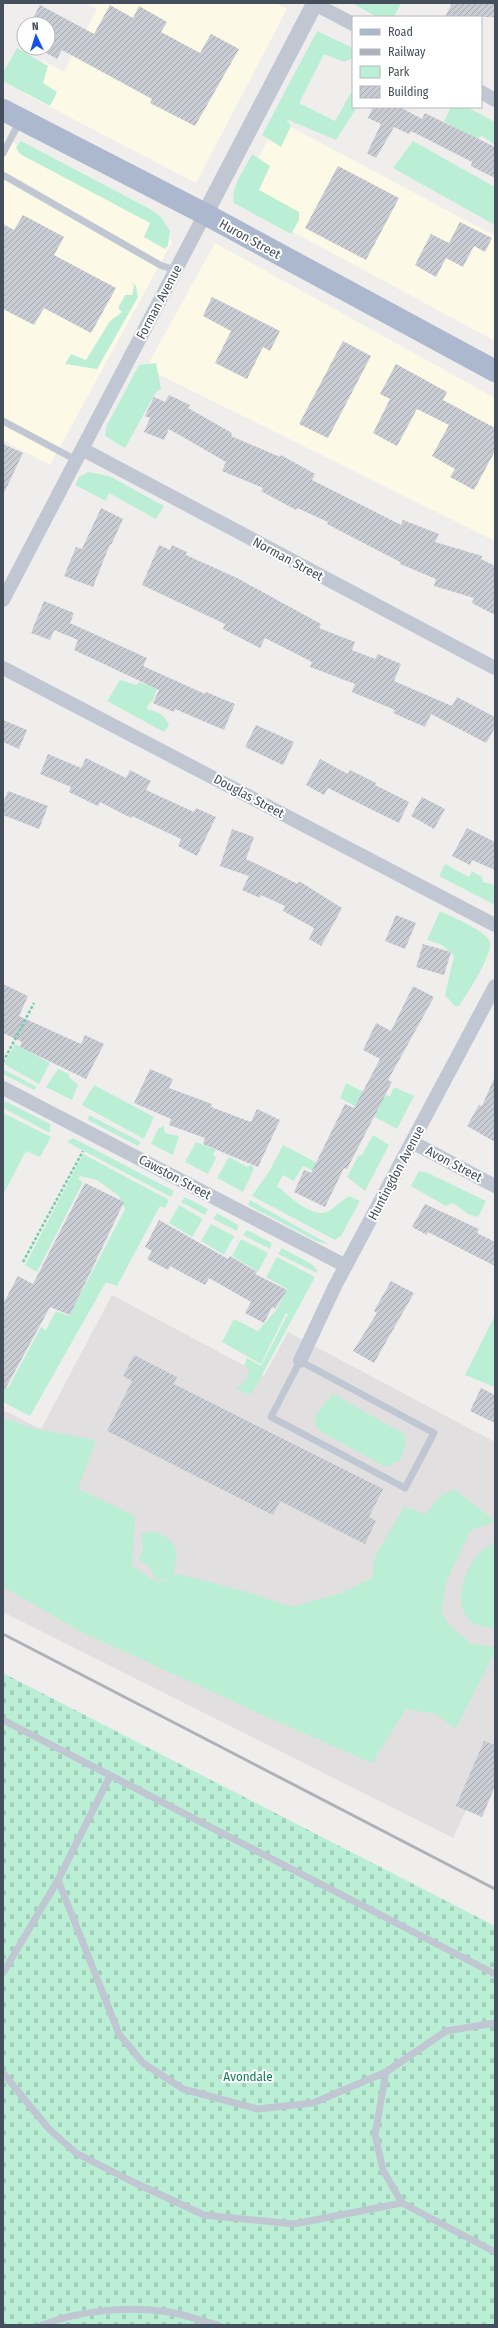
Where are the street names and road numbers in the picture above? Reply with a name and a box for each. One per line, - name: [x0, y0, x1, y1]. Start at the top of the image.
- street label: Huron Street: [217, 216, 284, 262]
- street label: Forman Avenue: [133, 262, 185, 342]
- street label: Norman Street: [250, 534, 326, 584]
- street label: Douglas Street: [211, 771, 287, 821]
- street label: Huntingdon Avenue: [365, 1123, 427, 1223]
- street label: Avon Street: [423, 1143, 485, 1185]
- street label: Cawston Street: [136, 1152, 214, 1203]

